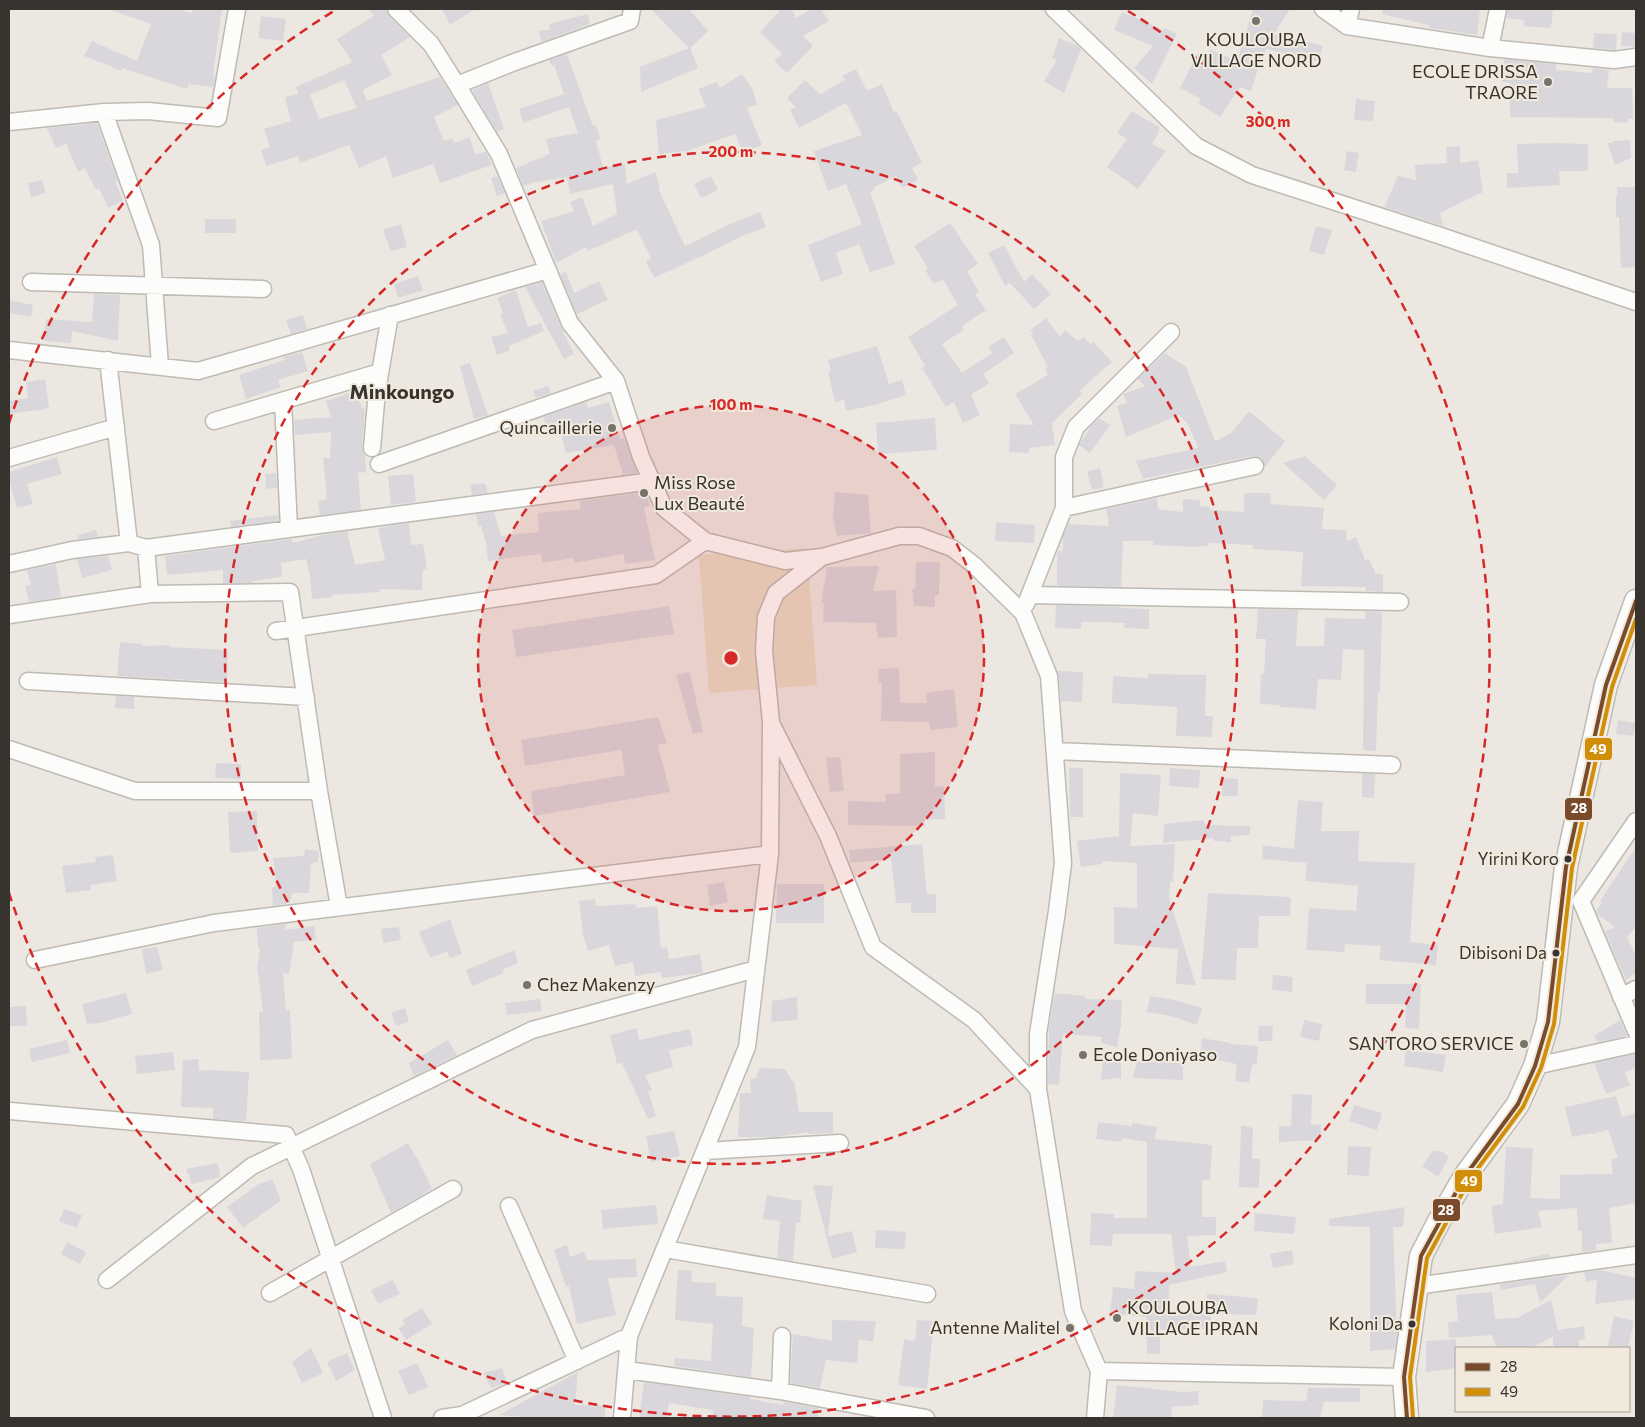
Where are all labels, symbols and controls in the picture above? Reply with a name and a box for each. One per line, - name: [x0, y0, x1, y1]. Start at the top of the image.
- marker: KOULOUBA VILLAGE NORD: [1250, 15, 1262, 27]
- place label: KOULOUBA VILLAGE NORD: [1191, 28, 1321, 71]
- place label: ECOLE DRISSA TRAORE: [1412, 60, 1538, 103]
- marker: ECOLE DRISSA TRAORE: [1542, 76, 1554, 88]
- text: 300 m: [1246, 112, 1290, 130]
- text: 200 m: [709, 142, 753, 160]
- district label: Minkoungo: [349, 379, 455, 403]
- text: 100 m: [710, 395, 752, 413]
- place label: Quincaillerie: [499, 416, 602, 438]
- marker: Quincaillerie: [606, 422, 618, 434]
- place label: Miss Rose Lux Beauté: [654, 471, 745, 514]
- marker: Miss Rose Lux Beauté: [638, 487, 650, 499]
- centre of rings: [722, 649, 740, 667]
- line badge: 49: [1584, 737, 1613, 761]
- text: 49: [1589, 740, 1607, 757]
- line badge: 28: [1564, 797, 1593, 821]
- text: 28: [1571, 799, 1588, 816]
- place label: Yirini Koro: [1477, 848, 1559, 869]
- marker: Yirini Koro: [1563, 854, 1573, 864]
- place label: Dibisoni Da: [1459, 942, 1547, 963]
- marker: Dibisoni Da: [1551, 948, 1561, 958]
- place label: Chez Makenzy: [537, 973, 655, 995]
- marker: Chez Makenzy: [521, 979, 533, 991]
- place label: SANTORO SERVICE: [1348, 1032, 1514, 1054]
- marker: SANTORO SERVICE: [1518, 1038, 1530, 1050]
- place label: Ecole Doniyaso: [1093, 1043, 1217, 1065]
- marker: Ecole Doniyaso: [1077, 1049, 1089, 1061]
- line badge: 49: [1454, 1169, 1483, 1193]
- text: 49: [1460, 1172, 1478, 1189]
- line badge: 28: [1432, 1198, 1461, 1222]
- text: 28: [1438, 1201, 1455, 1218]
- place label: KOULOUBA VILLAGE IPRAN: [1127, 1296, 1259, 1339]
- marker: KOULOUBA VILLAGE IPRAN: [1111, 1312, 1123, 1324]
- place label: Koloni Da: [1329, 1313, 1403, 1334]
- place label: Antenne Malitel: [930, 1316, 1060, 1338]
- marker: Koloni Da: [1407, 1319, 1417, 1329]
- marker: Antenne Malitel: [1064, 1322, 1076, 1334]
- legend: [1455, 1347, 1630, 1412]
- text: 28: [1500, 1357, 1517, 1375]
- text: 49: [1500, 1382, 1518, 1400]

